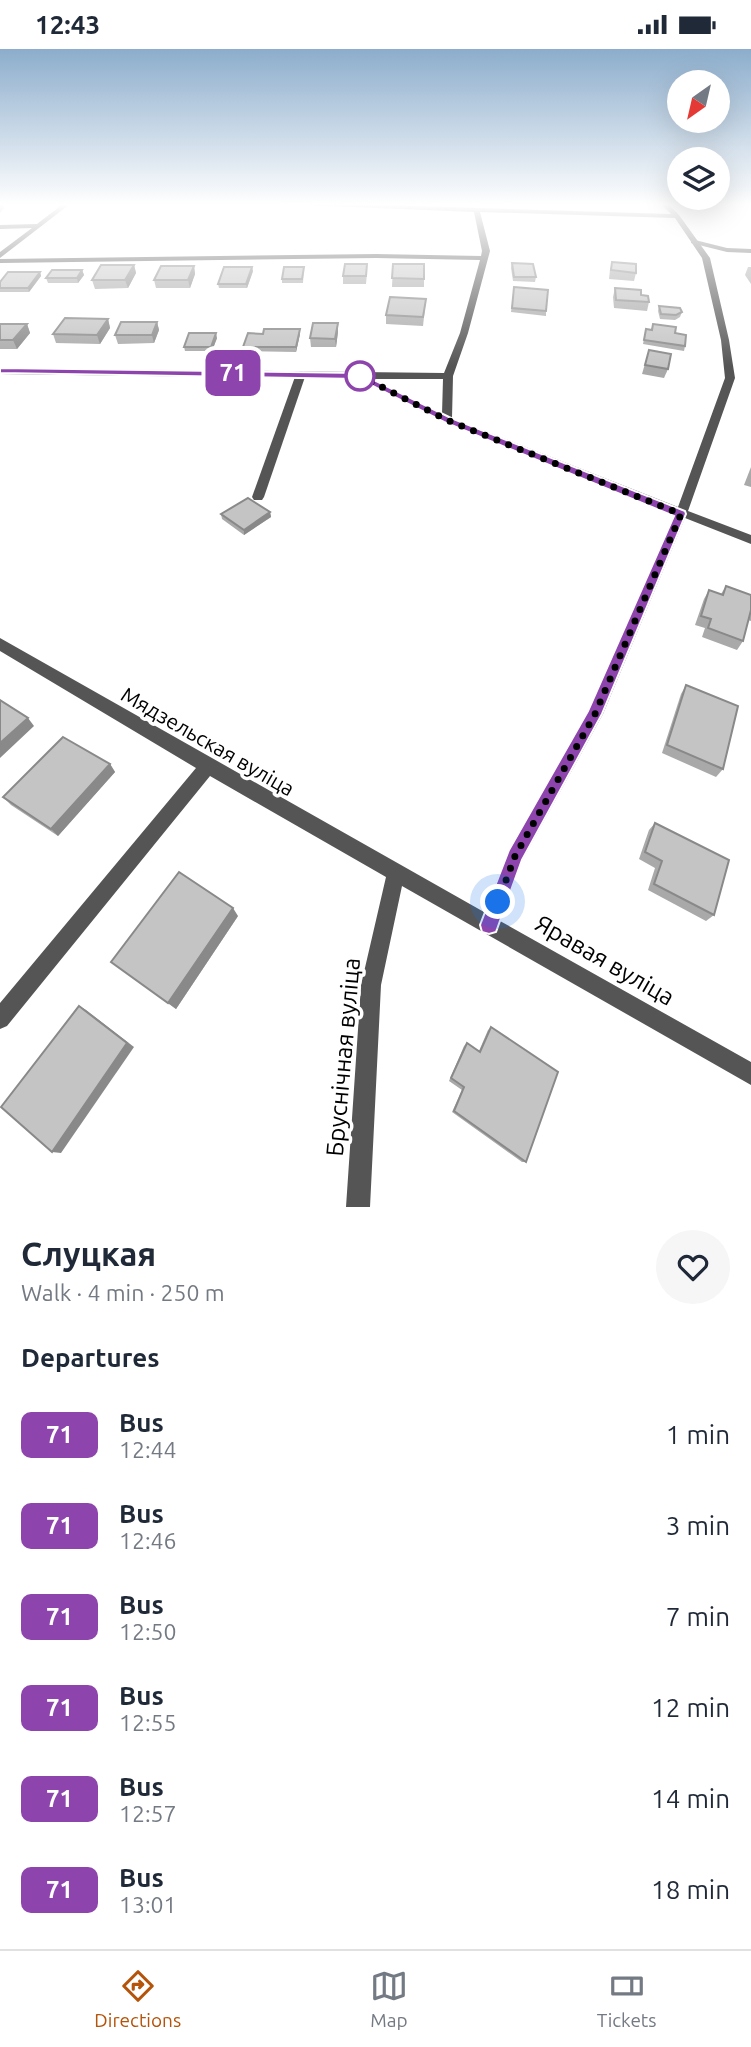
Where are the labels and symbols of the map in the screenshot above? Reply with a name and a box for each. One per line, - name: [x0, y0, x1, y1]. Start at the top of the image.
- north arrow: [667, 70, 730, 133]
- line badge: 71: [202, 350, 264, 396]
- unlabelled marker: [345, 361, 375, 391]
- street label: Мядзельская вуліца: [117, 682, 299, 800]
- your location: [480, 884, 515, 919]
- street label: Яравая вуліца: [531, 909, 679, 1011]
- street label: Бруснічная вуліца: [321, 957, 365, 1157]

